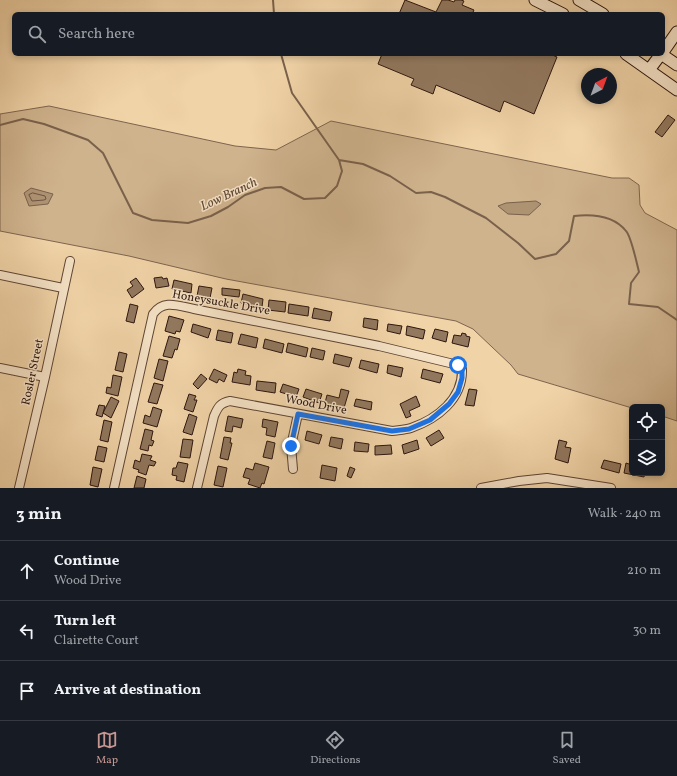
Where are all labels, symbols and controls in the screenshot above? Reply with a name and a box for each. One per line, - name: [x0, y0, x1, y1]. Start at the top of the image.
- search box: [12, 12, 665, 56]
- icon: search: [26, 23, 48, 45]
- text: Search here: [58, 24, 135, 45]
- north arrow: [581, 68, 617, 104]
- water label: Low Branch: [198, 174, 261, 216]
- street label: Honeysuckle Drive: [171, 287, 272, 320]
- street label: Rosler Street: [18, 337, 48, 407]
- route start: [449, 356, 467, 374]
- street label: Wood Drive: [284, 391, 348, 419]
- map controls: [629, 404, 665, 476]
- button: locate: [629, 404, 665, 440]
- route end: [282, 437, 300, 455]
- button: layers: [629, 440, 665, 476]
- text: 3 min: [16, 503, 62, 526]
- text: Walk · 240 m: [588, 505, 661, 523]
- text: Continue: [54, 551, 119, 572]
- icon: ahead: [16, 560, 38, 582]
- text: 210 m: [627, 562, 661, 580]
- text: Wood Drive: [54, 572, 122, 590]
- text: Turn left: [54, 611, 116, 632]
- icon: left: [16, 620, 38, 642]
- text: 30 m: [633, 622, 661, 640]
- text: Clairette Court: [54, 632, 139, 650]
- icon: arrive: [16, 680, 38, 702]
- text: Arrive at destination: [54, 680, 201, 701]
- tab: Map: [96, 729, 118, 768]
- tab: Directions: [310, 729, 361, 768]
- tab: Saved: [553, 729, 581, 768]

